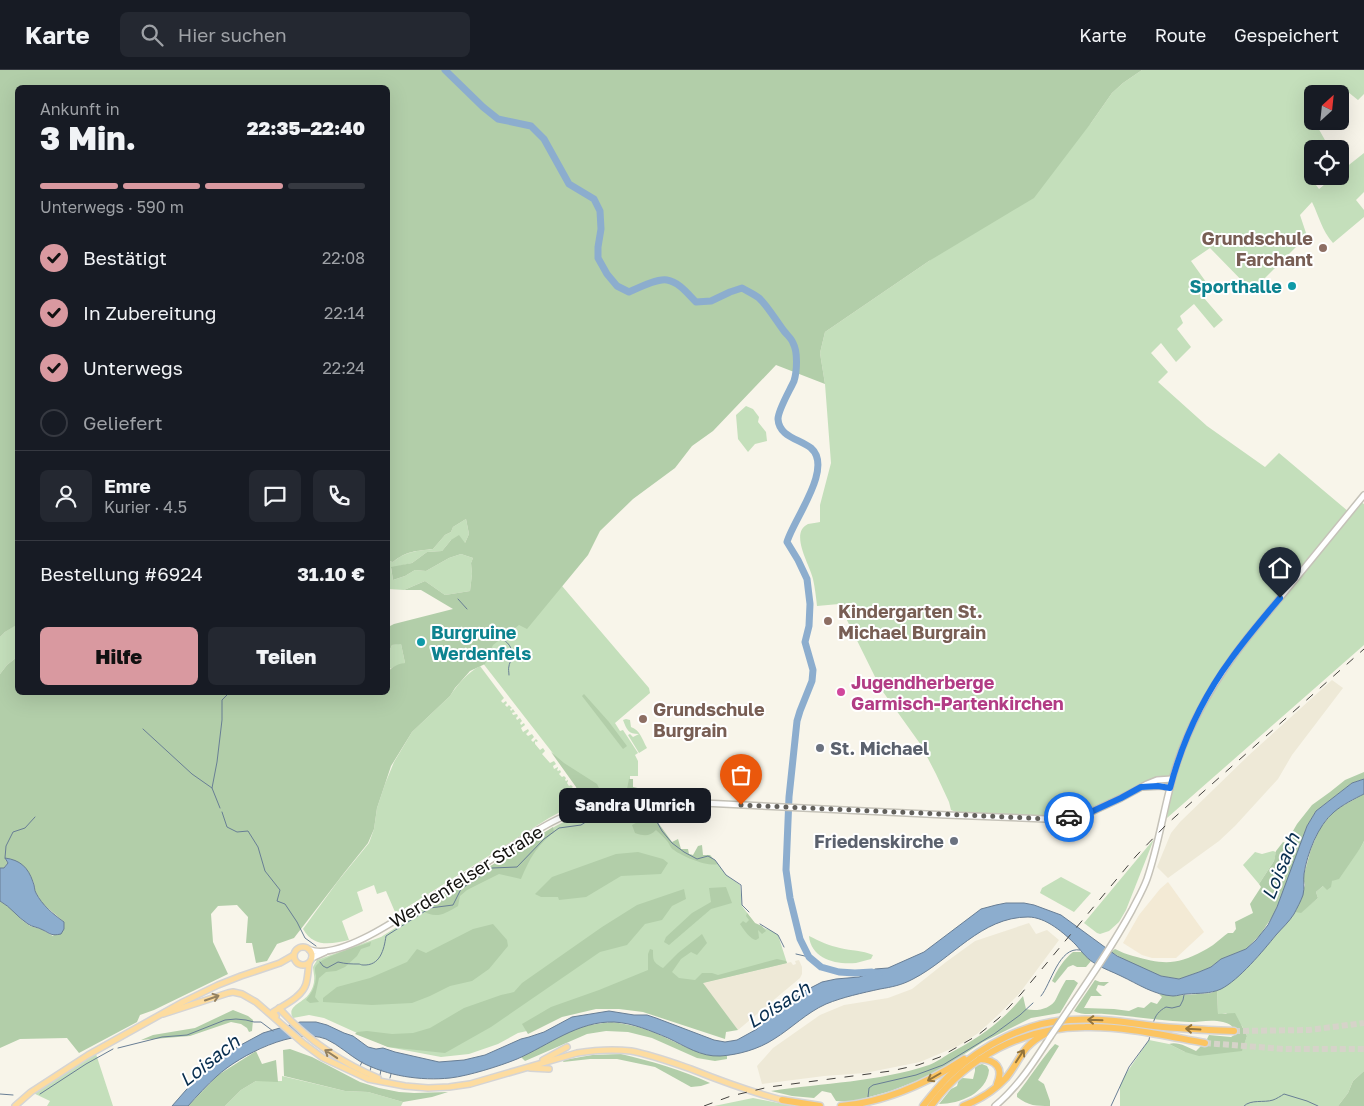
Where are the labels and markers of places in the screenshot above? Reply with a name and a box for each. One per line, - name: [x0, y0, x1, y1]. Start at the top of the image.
- place label: Grundschule Farchant: [1201, 227, 1313, 270]
- marker: Grundschule Farchant: [1317, 242, 1329, 254]
- place label: Sporthalle: [1190, 275, 1282, 297]
- marker: Sporthalle: [1286, 280, 1298, 292]
- pin: [1259, 547, 1301, 598]
- place label: Kindergarten St. Michael Burgrain: [838, 600, 986, 643]
- marker: Kindergarten St. Michael Burgrain: [822, 615, 834, 627]
- place label: Burgruine Werdenfels: [431, 621, 531, 664]
- marker: Burgruine Werdenfels: [415, 636, 427, 648]
- place label: Jugendherberge Garmisch-Partenkirchen: [851, 671, 1064, 714]
- marker: Jugendherberge Garmisch-Partenkirchen: [835, 686, 847, 698]
- place label: Grundschule Burgrain: [653, 698, 765, 741]
- marker: Grundschule Burgrain: [637, 713, 649, 725]
- place label: St. Michael: [830, 737, 929, 759]
- marker: St. Michael: [814, 742, 826, 754]
- pin: [720, 754, 762, 805]
- callout: Sandra Ulmrich: [558, 788, 711, 822]
- place label: Friedenskirche: [814, 830, 944, 852]
- marker: Friedenskirche: [948, 835, 960, 847]

